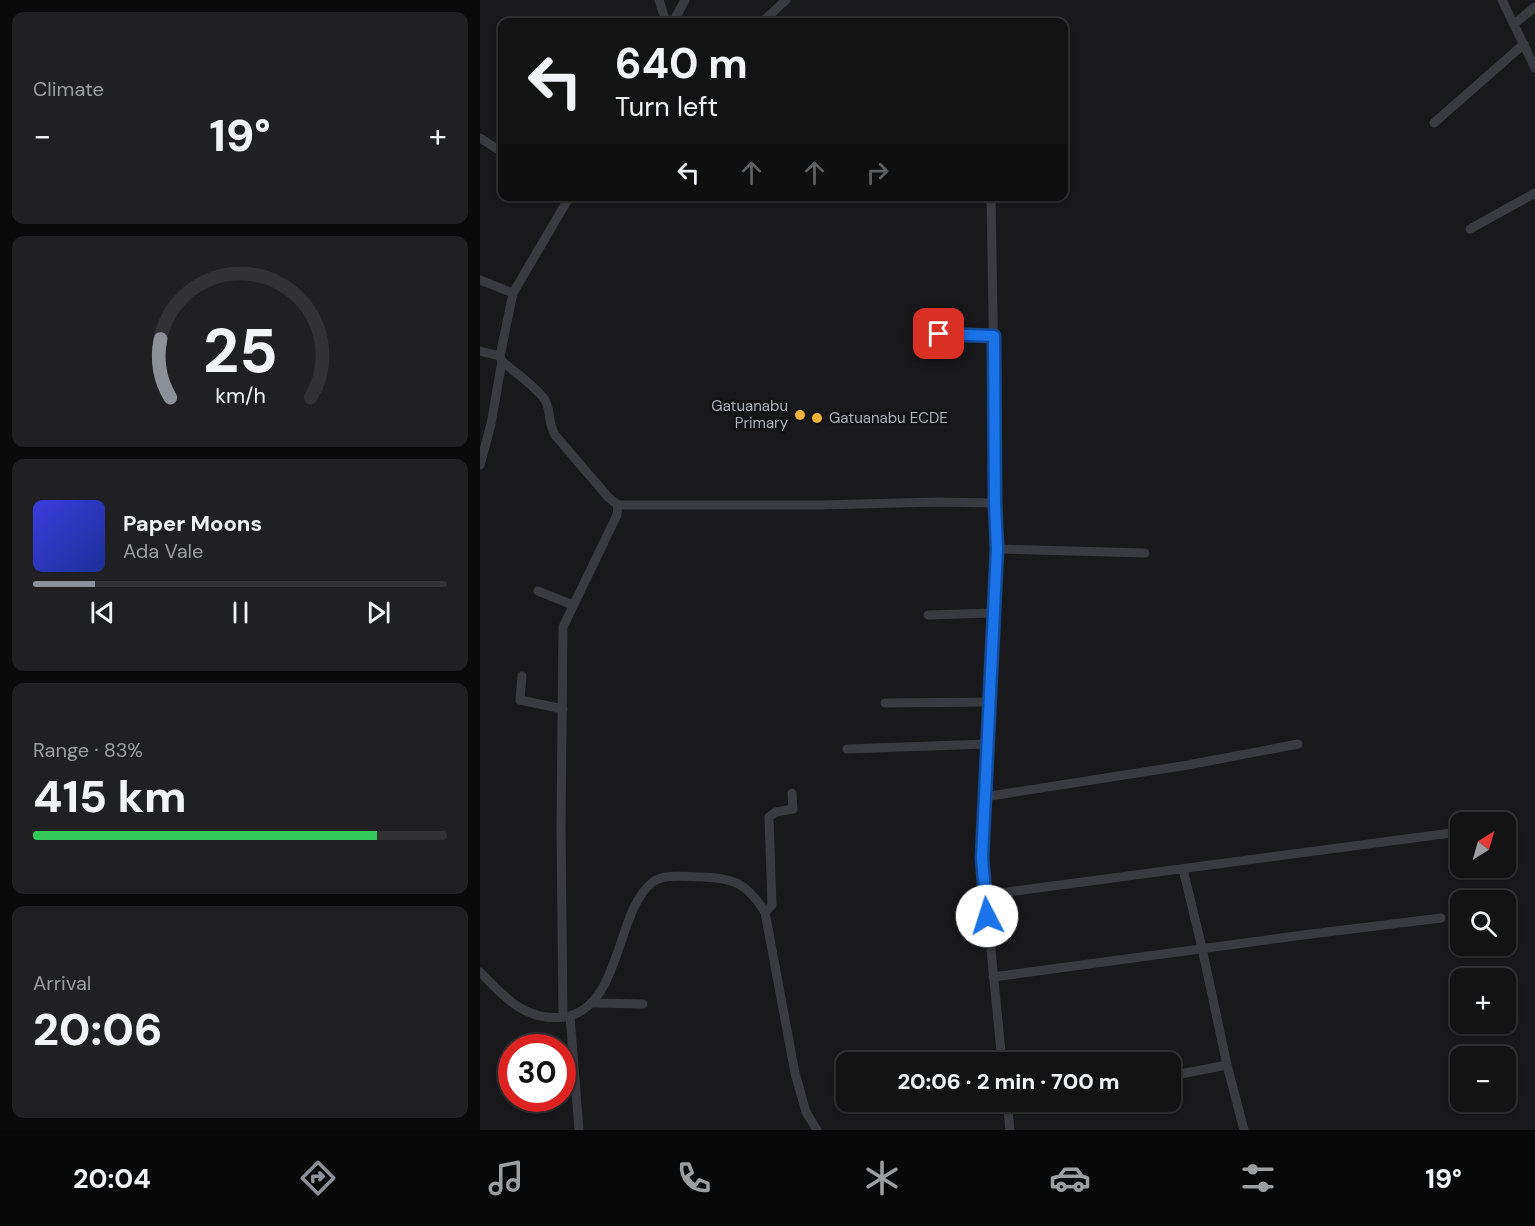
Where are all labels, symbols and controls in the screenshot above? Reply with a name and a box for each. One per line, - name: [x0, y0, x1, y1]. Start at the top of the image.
- text: 640 m: [615, 36, 748, 91]
- icon: left: [516, 42, 594, 120]
- text: Climate: [33, 76, 104, 102]
- text: Turn left: [615, 89, 718, 124]
- text: 19°: [209, 106, 271, 165]
- text: −: [33, 114, 51, 157]
- text: +: [429, 114, 447, 157]
- icon: left: [672, 156, 705, 189]
- icon: ahead: [735, 156, 768, 189]
- icon: ahead: [798, 156, 831, 189]
- icon: right: [861, 156, 894, 189]
- pin: [913, 308, 964, 359]
- text: 25: [203, 311, 277, 392]
- icon: arrive: [922, 317, 955, 350]
- text: km/h: [215, 383, 265, 411]
- place label: Gatuanabu Primary: [711, 396, 789, 433]
- marker: Gatuanabu Primary: [793, 408, 807, 422]
- place label: Gatuanabu ECDE: [829, 408, 948, 428]
- marker: Gatuanabu ECDE: [810, 411, 824, 425]
- text: Paper Moons: [123, 509, 262, 538]
- text: Ada Vale: [123, 538, 203, 564]
- icon: previous: [86, 596, 119, 629]
- icon: pause: [224, 596, 257, 629]
- icon: next: [362, 596, 395, 629]
- text: Range · 83%: [33, 737, 143, 763]
- text: 415 km: [33, 767, 187, 826]
- north arrow: [1450, 812, 1516, 878]
- map controls: [1450, 812, 1516, 1112]
- position arrow: [955, 884, 1019, 948]
- button: search: [1450, 890, 1516, 956]
- button: +: [1450, 968, 1516, 1034]
- text: Arrival: [33, 970, 91, 996]
- text: 20:06: [33, 1000, 163, 1059]
- speed limit sign: 30: [498, 1034, 576, 1112]
- button: −: [1450, 1046, 1516, 1112]
- text: 20:06 · 2 min · 700 m: [897, 1067, 1120, 1096]
- icon: directions: [297, 1157, 339, 1199]
- icon: music: [485, 1157, 527, 1199]
- icon: phone: [673, 1157, 715, 1199]
- icon: climate: [861, 1157, 903, 1199]
- icon: car: [1049, 1157, 1091, 1199]
- icon: filters: [1237, 1157, 1279, 1199]
- text: 20:04: [73, 1161, 151, 1196]
- text: 19°: [1425, 1161, 1462, 1196]

